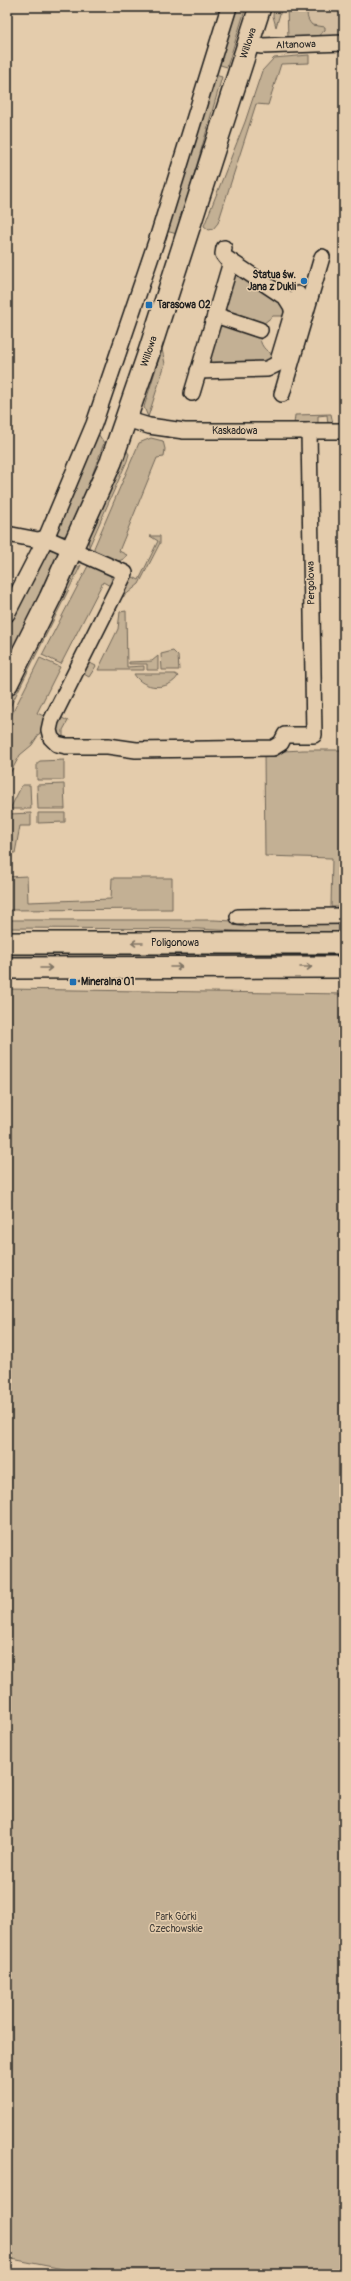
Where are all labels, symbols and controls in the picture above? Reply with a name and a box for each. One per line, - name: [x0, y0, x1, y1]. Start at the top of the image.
- street label: Willowa: [238, 26, 259, 60]
- street label: Altanowa: [276, 38, 316, 51]
- place label: Statua św. Jana z Dukli: [248, 269, 296, 293]
- marker: Statua św. Jana z Dukli: [299, 276, 309, 286]
- place label: Tarasowa 02: [156, 299, 211, 311]
- marker: Tarasowa 02: [144, 300, 154, 310]
- street label: Willowa: [138, 334, 160, 369]
- street label: Kaskadowa: [212, 425, 258, 437]
- street label: Pergolowa: [305, 561, 317, 605]
- street label: Poligonowa: [151, 937, 199, 949]
- one-way arrow: [131, 939, 144, 947]
- one-way arrow: [169, 963, 182, 971]
- one-way arrow: [299, 963, 312, 971]
- one-way arrow: [39, 964, 52, 972]
- place label: Mineralna 01: [81, 976, 134, 988]
- marker: Mineralna 01: [68, 977, 78, 987]
- park label: Park Górki Czechowskie: [149, 1911, 203, 1935]

